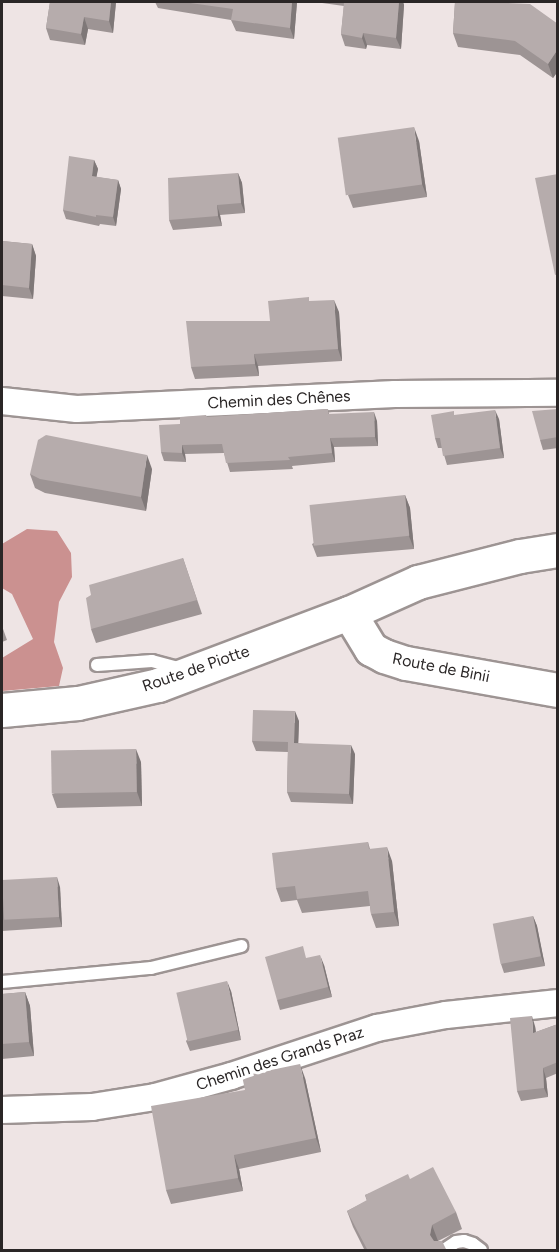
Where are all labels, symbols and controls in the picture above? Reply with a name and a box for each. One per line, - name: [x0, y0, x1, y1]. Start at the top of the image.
- street label: Chemin des Chênes: [207, 387, 351, 413]
- street label: Route de Piotte: [140, 642, 252, 696]
- street label: Route de Binii: [391, 649, 491, 687]
- street label: Chemin des Grands Praz: [194, 1023, 366, 1095]

